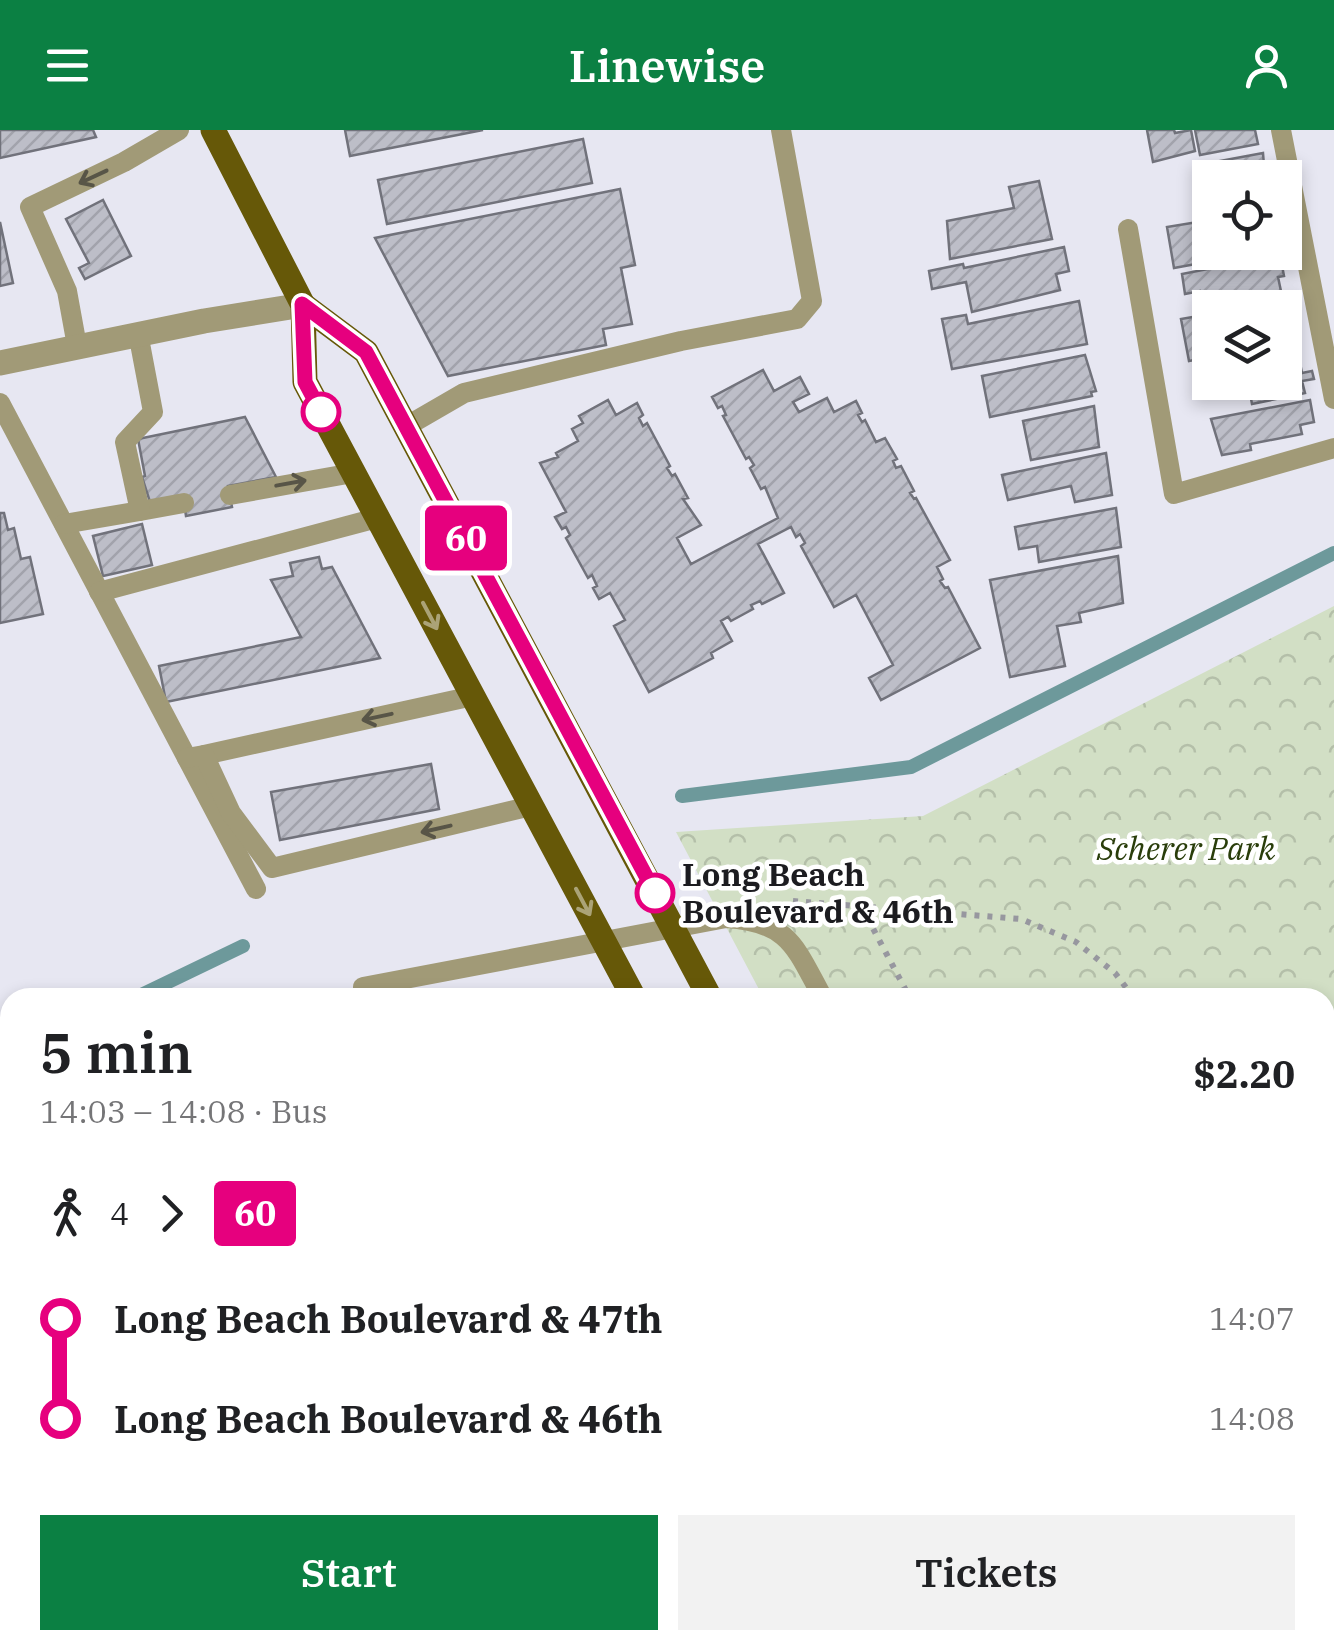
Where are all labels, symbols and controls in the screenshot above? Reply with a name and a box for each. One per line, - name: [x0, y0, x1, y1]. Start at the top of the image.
- text: Linewise: [569, 36, 765, 94]
- icon: menu: [40, 38, 95, 93]
- icon: person: [1239, 38, 1294, 93]
- map controls: [1192, 160, 1302, 400]
- button: locate: [1192, 160, 1302, 270]
- one-way arrow: [79, 168, 109, 187]
- button: layers: [1192, 290, 1302, 400]
- unlabelled marker: [302, 393, 340, 431]
- one-way arrow: [275, 473, 307, 492]
- line badge: 60: [421, 506, 511, 570]
- text: 60: [445, 515, 487, 561]
- one-way arrow: [420, 600, 440, 630]
- one-way arrow: [362, 709, 394, 727]
- one-way arrow: [421, 821, 453, 839]
- park label: Scherer Park: [1096, 827, 1275, 869]
- place label: Long Beach Boulevard & 46th: [682, 853, 954, 932]
- marker: Long Beach Boulevard & 46th: [636, 874, 674, 912]
- one-way arrow: [574, 887, 593, 917]
- text: 5 min: [40, 1017, 193, 1088]
- text: $2.20: [1193, 1049, 1295, 1098]
- text: 14:03 – 14:08 · Bus: [40, 1090, 327, 1132]
- icon: walk: [40, 1186, 95, 1241]
- icon: forward: [144, 1186, 199, 1241]
- text: 60: [234, 1190, 276, 1236]
- text: 4: [110, 1192, 129, 1234]
- text: Long Beach Boulevard & 47th: [114, 1294, 663, 1343]
- text: 14:07: [1209, 1297, 1295, 1339]
- text: Long Beach Boulevard & 46th: [114, 1394, 663, 1443]
- text: 14:08: [1209, 1397, 1295, 1439]
- button: Start: [40, 1515, 658, 1630]
- button: Tickets: [678, 1515, 1295, 1630]

